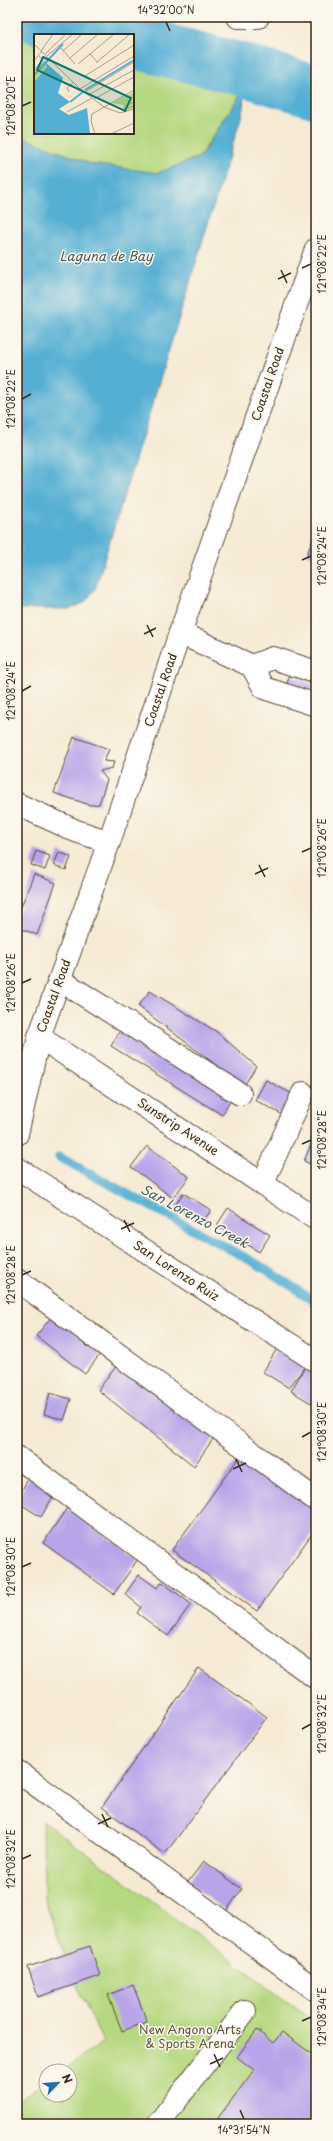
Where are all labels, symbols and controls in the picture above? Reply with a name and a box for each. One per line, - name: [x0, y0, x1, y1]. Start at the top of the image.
- text: 14°32'00"N: [137, 2, 195, 17]
- inset map: [34, 34, 134, 134]
- text: 121°08'20"E: [3, 76, 18, 136]
- text: 121°08'22"E: [314, 234, 329, 294]
- water label: Laguna de Bay: [60, 246, 154, 265]
- street label: Coastal Road: [246, 344, 288, 423]
- text: 121°08'22"E: [3, 369, 18, 429]
- text: 121°08'24"E: [314, 526, 329, 586]
- street label: Coastal Road: [139, 650, 181, 729]
- text: 121°08'24"E: [3, 661, 18, 721]
- text: 121°08'26"E: [314, 818, 329, 878]
- text: 121°08'26"E: [3, 953, 18, 1013]
- street label: Coastal Road: [31, 956, 75, 1035]
- street label: Sunstrip Avenue: [134, 1093, 223, 1159]
- text: 121°08'28"E: [314, 1110, 329, 1170]
- water label: San Lorenzo Creek: [138, 1179, 254, 1253]
- street label: San Lorenzo Ruiz: [130, 1236, 223, 1305]
- text: 121°08'28"E: [3, 1245, 18, 1305]
- text: 121°08'30"E: [314, 1402, 329, 1462]
- text: 121°08'30"E: [3, 1537, 18, 1597]
- text: 121°08'32"E: [314, 1694, 329, 1754]
- text: 121°08'32"E: [3, 1829, 18, 1889]
- text: 121°08'34"E: [314, 1987, 329, 2047]
- park label: New Angono Arts & Sports Arena: [139, 2020, 242, 2052]
- north arrow: [38, 2063, 78, 2103]
- text: N: [58, 2071, 77, 2086]
- text: 14°31'54"N: [218, 2122, 271, 2137]

